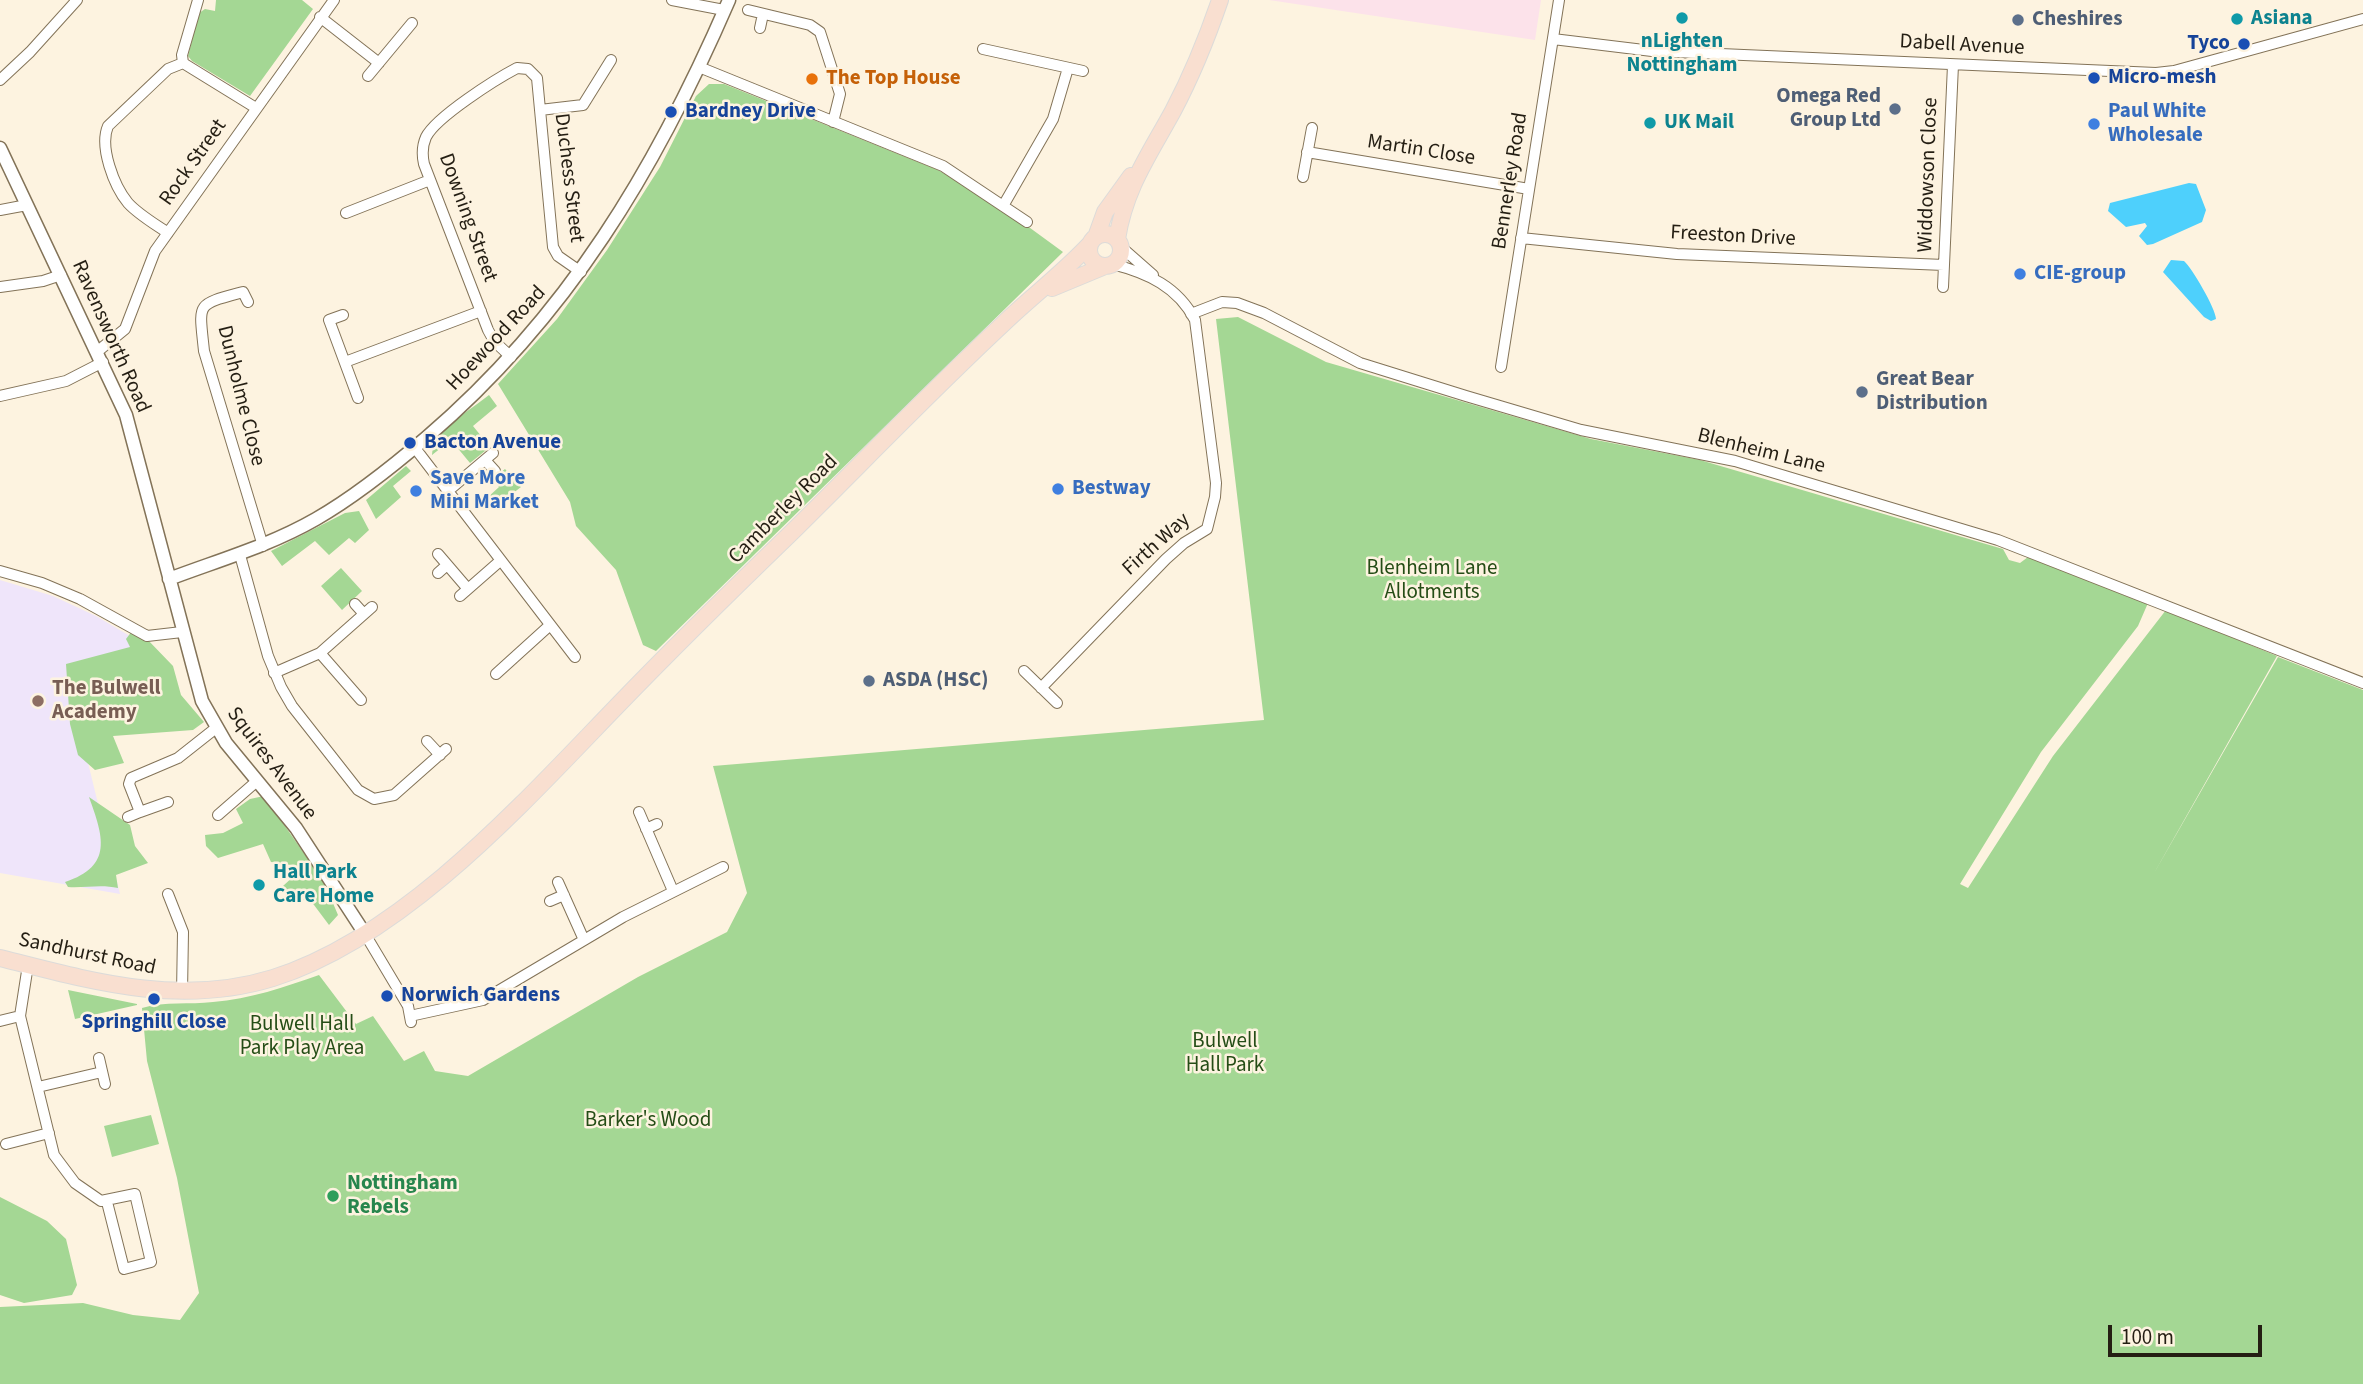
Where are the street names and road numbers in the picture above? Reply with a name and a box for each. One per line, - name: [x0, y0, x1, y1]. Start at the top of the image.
- street label: Dabell Avenue: [1899, 30, 2025, 62]
- street label: Widdowson Close: [1914, 97, 1944, 253]
- street label: Bennerley Road: [1488, 111, 1534, 251]
- street label: Duchess Street: [548, 112, 588, 244]
- street label: Rock Street: [155, 115, 233, 211]
- street label: Martin Close: [1365, 130, 1477, 172]
- street label: Downing Street: [432, 150, 502, 286]
- street label: Freeston Drive: [1670, 221, 1796, 253]
- street label: Ravensworth Road: [65, 257, 155, 417]
- street label: Hoewood Road: [442, 281, 552, 397]
- street label: Dunholme Close: [210, 323, 270, 469]
- street label: Blenheim Lane: [1694, 424, 1828, 480]
- street label: Camberley Road: [724, 450, 844, 570]
- street label: Firth Way: [1118, 508, 1196, 582]
- street label: Squires Avenue: [220, 703, 322, 825]
- street label: Sandhurst Road: [16, 928, 158, 982]

